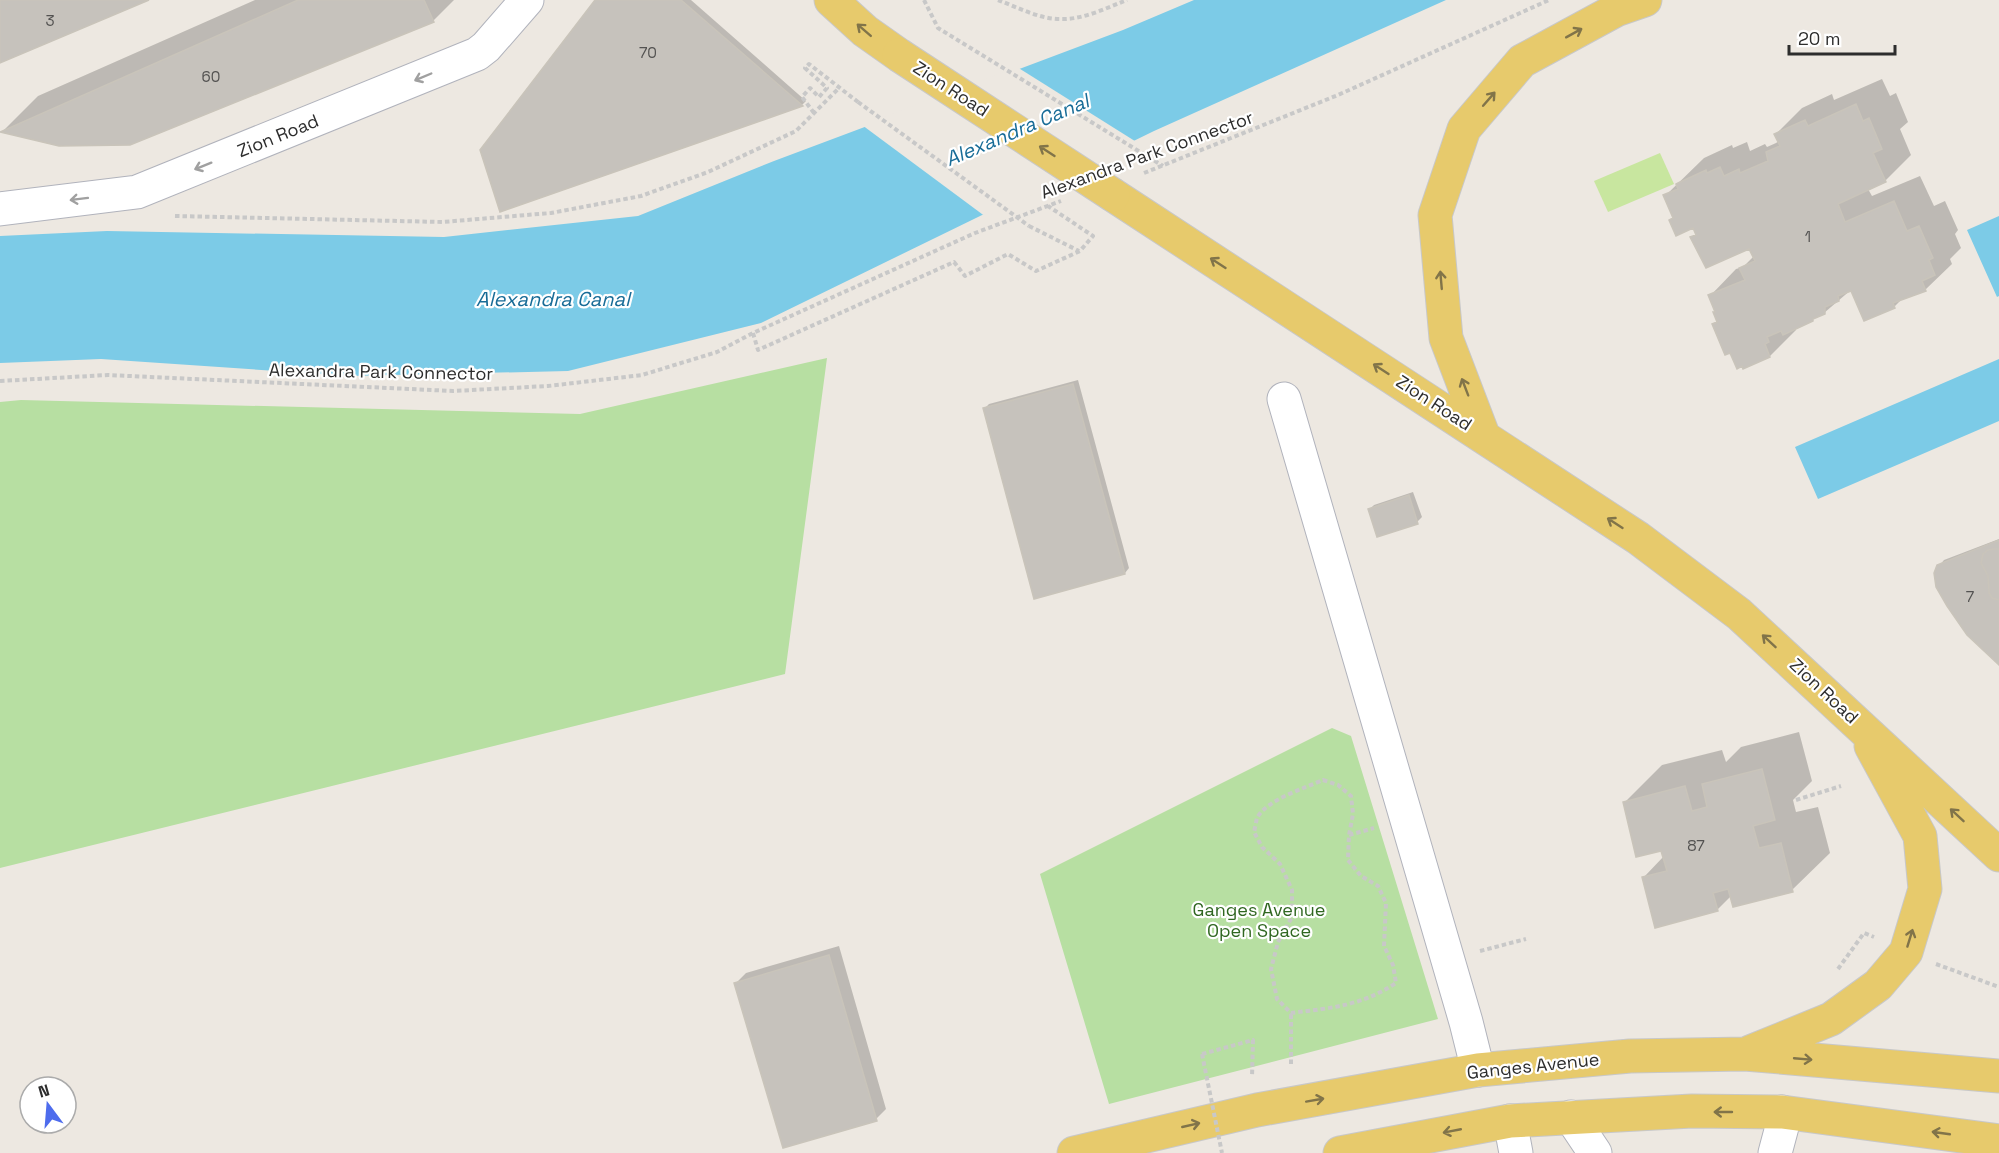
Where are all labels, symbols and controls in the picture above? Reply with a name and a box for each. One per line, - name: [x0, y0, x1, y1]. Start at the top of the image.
- house number: 3: [45, 11, 55, 30]
- scale bar: [1789, 18, 1896, 56]
- one-way arrow: [857, 23, 872, 37]
- one-way arrow: [1565, 27, 1582, 39]
- text: 20 m: [1798, 27, 1841, 50]
- house number: 70: [639, 43, 657, 62]
- street label: Zion Road: [909, 56, 994, 122]
- house number: 60: [202, 67, 220, 86]
- one-way arrow: [415, 72, 433, 83]
- water label: Alexandra Canal: [941, 87, 1095, 172]
- one-way arrow: [1483, 91, 1496, 107]
- street label: Alexandra Park Connector: [1037, 105, 1256, 204]
- street label: Zion Road: [234, 109, 322, 162]
- one-way arrow: [1039, 145, 1056, 157]
- one-way arrow: [195, 161, 213, 172]
- one-way arrow: [70, 194, 90, 205]
- house number: 1: [1805, 227, 1811, 246]
- one-way arrow: [1210, 256, 1227, 268]
- one-way arrow: [1435, 270, 1446, 290]
- water label: Alexandra Canal: [476, 286, 632, 312]
- street label: Alexandra Park Connector: [269, 358, 494, 385]
- one-way arrow: [1374, 363, 1390, 375]
- street label: Zion Road: [1392, 370, 1477, 436]
- one-way arrow: [1458, 378, 1469, 396]
- one-way arrow: [1607, 517, 1624, 529]
- house number: 7: [1966, 587, 1974, 606]
- one-way arrow: [1762, 635, 1777, 649]
- street label: Zion Road: [1785, 653, 1864, 728]
- one-way arrow: [1949, 807, 1964, 822]
- house number: 87: [1687, 836, 1705, 855]
- park label: Ganges Avenue Open Space: [1193, 898, 1325, 942]
- one-way arrow: [1905, 929, 1916, 948]
- street label: Ganges Avenue: [1466, 1047, 1600, 1084]
- one-way arrow: [1793, 1054, 1812, 1065]
- north arrow: [18, 1075, 78, 1135]
- text: N: [36, 1079, 52, 1103]
- one-way arrow: [1305, 1094, 1324, 1105]
- one-way arrow: [1714, 1106, 1734, 1118]
- one-way arrow: [1181, 1119, 1200, 1130]
- one-way arrow: [1443, 1126, 1463, 1137]
- one-way arrow: [1932, 1128, 1951, 1139]

